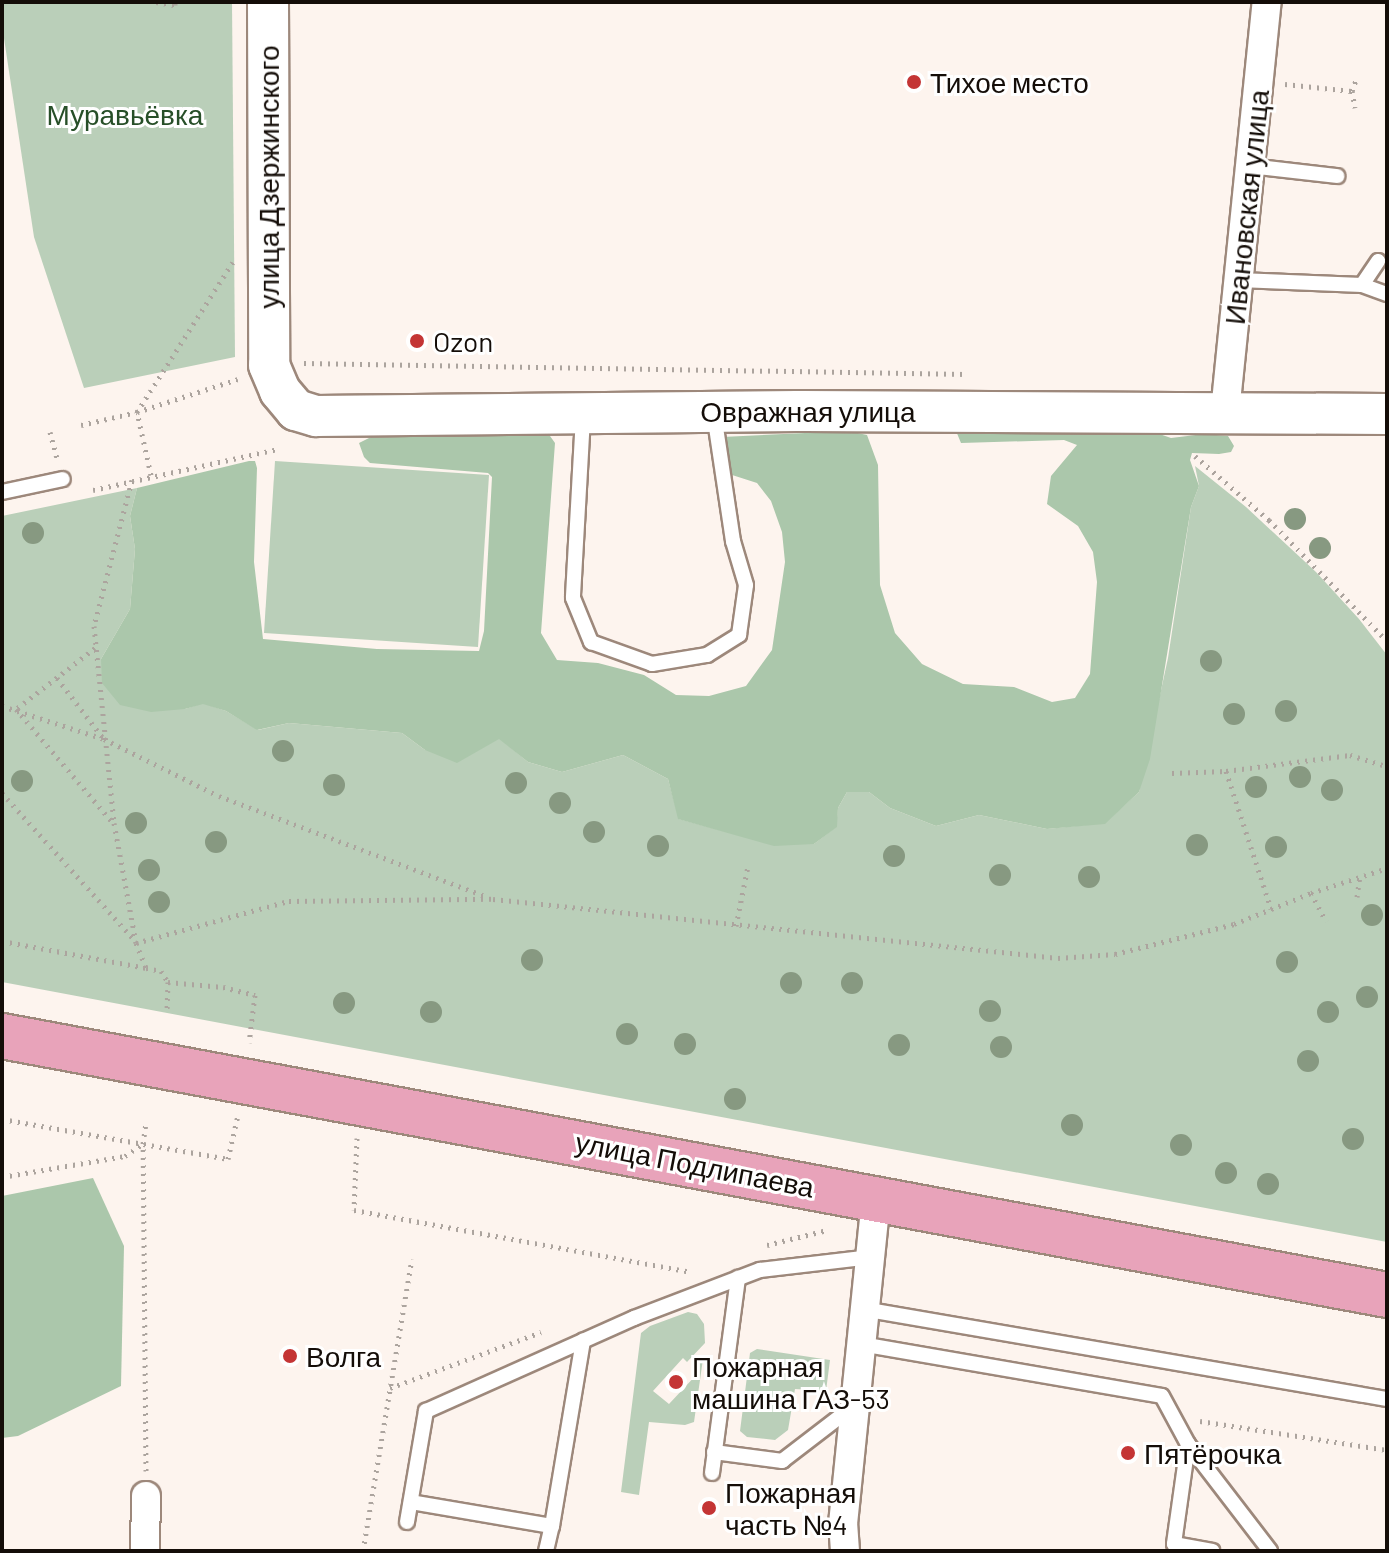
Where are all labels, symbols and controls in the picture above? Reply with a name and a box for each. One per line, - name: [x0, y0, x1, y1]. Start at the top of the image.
- street label: улица Дзержинского: [251, 45, 285, 309]
- place label: Тихое место: [930, 65, 1089, 99]
- marker: Тихое место: [905, 73, 923, 91]
- street label: Ивановская улица: [1217, 88, 1275, 326]
- park label: Муравьёвка: [47, 97, 203, 131]
- place label: Ozon: [433, 324, 493, 358]
- marker: Ozon: [408, 332, 426, 350]
- street label: Овражная улица: [700, 394, 916, 428]
- street label: улица Подлипаева: [573, 1124, 817, 1204]
- place label: Волга: [306, 1339, 381, 1373]
- marker: Волга: [281, 1347, 299, 1365]
- place label: Пожарная машина ГАЗ-53: [692, 1349, 890, 1415]
- marker: Пожарная машина ГАЗ-53: [667, 1373, 685, 1391]
- place label: Пятёрочка: [1144, 1436, 1281, 1470]
- marker: Пятёрочка: [1119, 1444, 1137, 1462]
- place label: Пожарная часть №4: [725, 1475, 856, 1541]
- marker: Пожарная часть №4: [700, 1499, 718, 1517]

